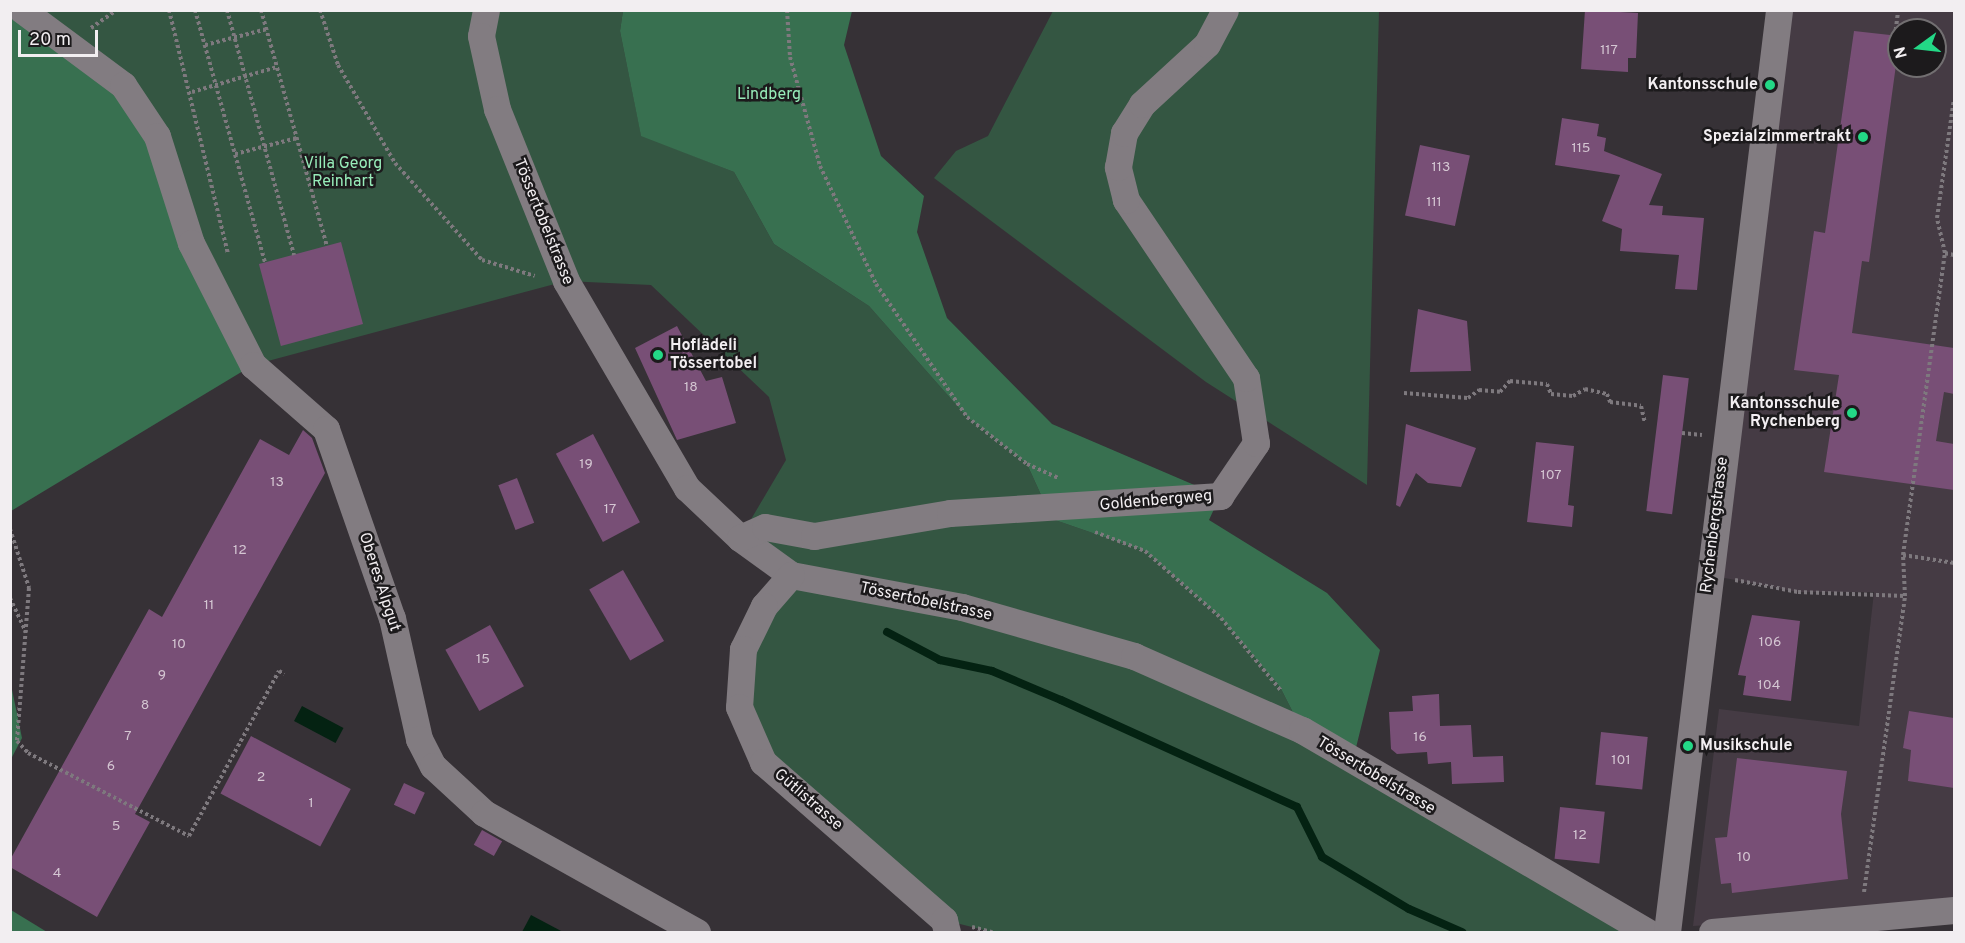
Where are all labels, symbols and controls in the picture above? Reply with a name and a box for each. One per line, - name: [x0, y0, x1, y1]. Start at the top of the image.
- scale bar: [21, 18, 100, 56]
- north arrow: [1887, 18, 1947, 78]
- text: 20 m: [29, 29, 71, 52]
- house number: 117: [1600, 43, 1618, 59]
- text: N: [1890, 44, 1913, 60]
- place label: Kantonsschule: [1648, 75, 1758, 95]
- marker: Kantonsschule: [1763, 78, 1777, 92]
- park label: Lindberg: [737, 85, 801, 105]
- place label: Spezialzimmertrakt: [1703, 127, 1851, 147]
- marker: Spezialzimmertrakt: [1856, 130, 1870, 144]
- house number: 115: [1571, 141, 1591, 157]
- park label: Villa Georg Reinhart: [304, 154, 382, 192]
- street label: Tössertobelstrasse: [509, 156, 577, 288]
- house number: 113: [1432, 160, 1450, 176]
- house number: 111: [1426, 195, 1442, 211]
- place label: Hoflädeli Tössertobel: [670, 336, 757, 374]
- marker: Hoflädeli Tössertobel: [651, 348, 665, 362]
- house number: 18: [684, 380, 698, 396]
- place label: Kantonsschule Rychenberg: [1730, 394, 1840, 432]
- marker: Kantonsschule Rychenberg: [1845, 406, 1859, 420]
- street label: Rychenbergstrasse: [1697, 456, 1733, 594]
- house number: 19: [579, 457, 593, 473]
- house number: 107: [1540, 468, 1562, 484]
- house number: 13: [270, 475, 284, 491]
- street label: Goldenbergweg: [1099, 487, 1213, 515]
- house number: 17: [604, 502, 616, 518]
- street label: Oberes Alpgut: [354, 530, 404, 634]
- house number: 12: [233, 543, 247, 559]
- street label: Tössertobelstrasse: [858, 579, 994, 625]
- house number: 11: [204, 598, 214, 614]
- house number: 106: [1759, 635, 1781, 651]
- house number: 10: [172, 637, 186, 653]
- house number: 15: [476, 652, 490, 668]
- house number: 9: [158, 668, 166, 684]
- house number: 104: [1758, 678, 1780, 694]
- house number: 8: [141, 698, 149, 714]
- house number: 7: [124, 729, 132, 745]
- house number: 16: [1413, 730, 1427, 746]
- street label: Tössertobelstrasse: [1313, 733, 1439, 819]
- place label: Musikschule: [1700, 736, 1792, 756]
- marker: Musikschule: [1681, 739, 1695, 753]
- house number: 101: [1611, 753, 1631, 769]
- house number: 6: [107, 759, 115, 775]
- street label: Gütlistrasse: [770, 765, 846, 835]
- house number: 2: [257, 770, 265, 786]
- house number: 1: [308, 796, 314, 812]
- house number: 5: [112, 819, 120, 835]
- house number: 12: [1573, 828, 1587, 844]
- house number: 10: [1737, 850, 1751, 866]
- house number: 4: [53, 866, 61, 882]

